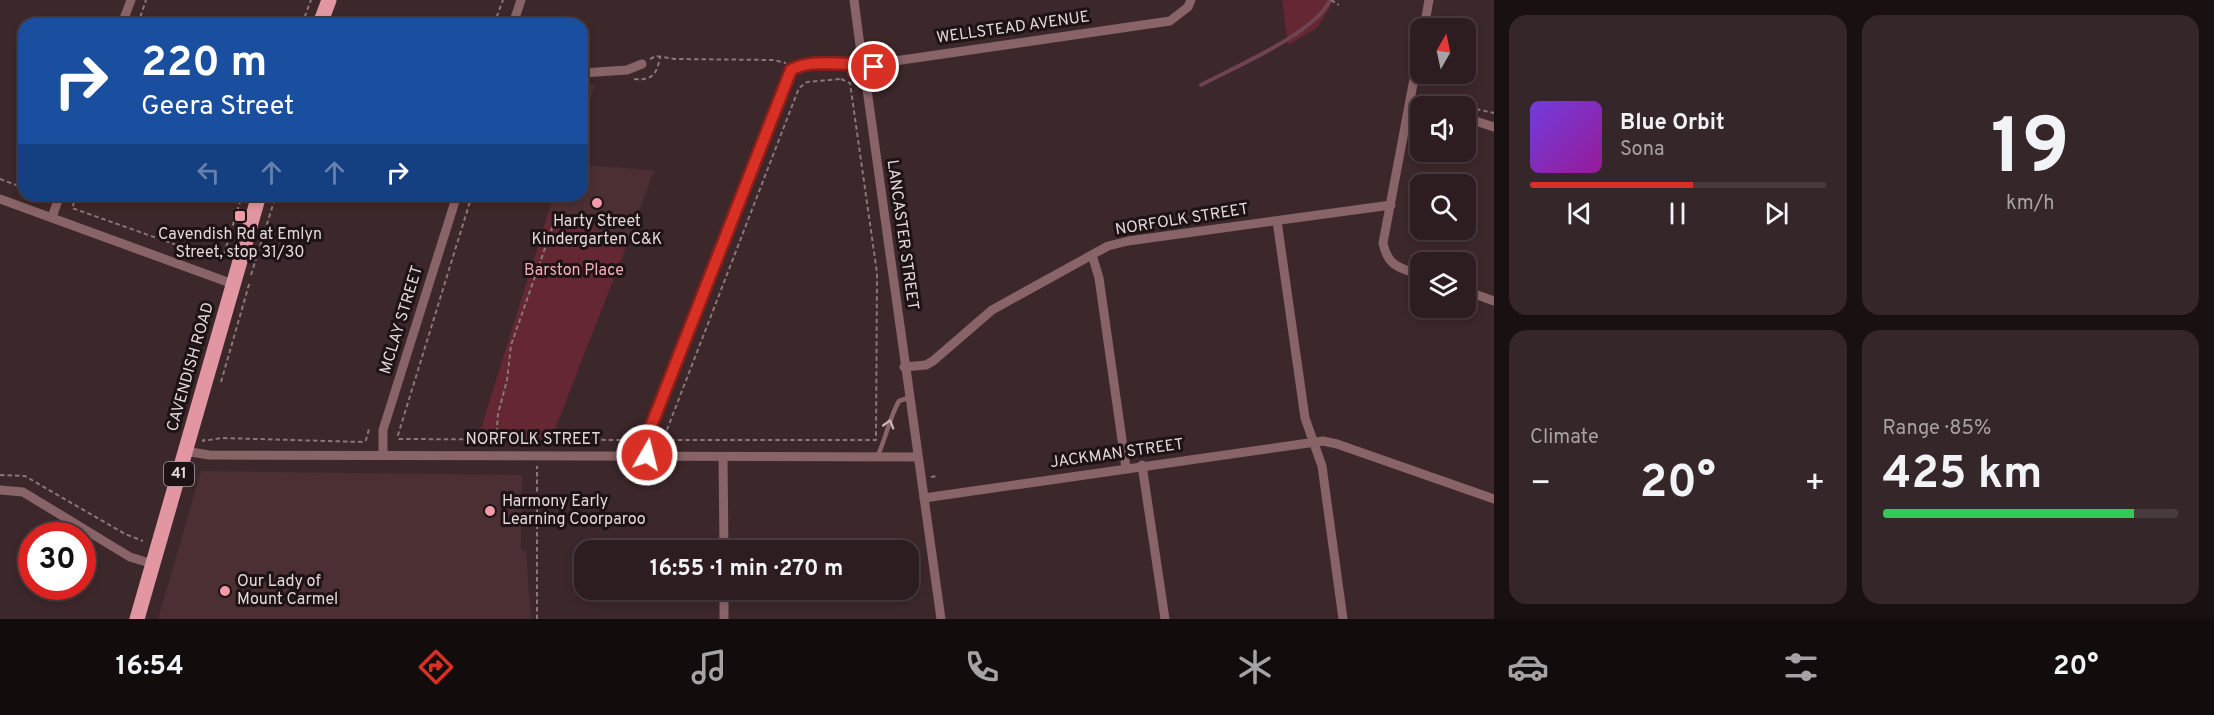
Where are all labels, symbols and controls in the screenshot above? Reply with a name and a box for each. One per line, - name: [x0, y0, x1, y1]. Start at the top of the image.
- street label: WELLSTEAD AVENUE: [935, 7, 1091, 49]
- north arrow: [1410, 18, 1476, 84]
- map controls: [1410, 18, 1476, 318]
- text: 220 m: [141, 38, 267, 91]
- pin: [848, 41, 899, 92]
- icon: right: [42, 42, 120, 120]
- icon: arrive: [857, 50, 890, 83]
- text: Geera Street: [141, 90, 294, 124]
- button: sound: [1410, 96, 1476, 162]
- text: 19: [1991, 102, 2070, 201]
- text: Blue Orbit: [1620, 110, 1725, 137]
- text: Sona: [1620, 137, 1665, 163]
- icon: left: [192, 156, 225, 189]
- icon: ahead: [255, 156, 288, 189]
- icon: ahead: [318, 156, 351, 189]
- icon: right: [381, 156, 414, 189]
- street label: LANCASTER STREET: [882, 159, 922, 311]
- button: search: [1410, 174, 1476, 240]
- text: km/h: [2006, 191, 2055, 217]
- marker: Harty Street Kindergarten C&K: [590, 196, 604, 210]
- icon: previous: [1563, 197, 1596, 230]
- icon: pause: [1661, 197, 1694, 230]
- icon: next: [1760, 197, 1793, 230]
- street label: NORFOLK STREET: [1114, 200, 1250, 240]
- marker: Cavendish Rd at Emlyn Street, stop 31/30: [233, 209, 247, 223]
- place label: Harty Street Kindergarten C&K: [532, 212, 662, 250]
- place label: Cavendish Rd at Emlyn Street, stop 31/30: [158, 225, 322, 263]
- button: layers: [1410, 252, 1476, 318]
- park label: Barston Place: [524, 261, 624, 281]
- street label: MCLAY STREET: [376, 263, 428, 377]
- street label: CAVENDISH ROAD: [163, 300, 219, 434]
- text: Range · 85%: [1883, 416, 1991, 442]
- one-way arrow: [882, 419, 895, 429]
- position arrow: [615, 423, 679, 487]
- text: Climate: [1530, 425, 1599, 451]
- street label: NORFOLK STREET: [466, 430, 600, 450]
- street label: JACKMAN STREET: [1049, 435, 1185, 473]
- text: 425 km: [1883, 447, 2042, 504]
- text: 20°: [1640, 456, 1716, 513]
- road number: 41: [164, 462, 194, 486]
- text: −: [1530, 464, 1551, 506]
- text: +: [1804, 464, 1825, 506]
- place label: Harmony Early Learning Coorparoo: [502, 492, 646, 530]
- marker: Harmony Early Learning Coorparoo: [483, 504, 497, 518]
- speed limit sign: 30: [18, 522, 96, 600]
- text: 16:55 · 1 min · 270 m: [650, 556, 843, 583]
- place label: Our Lady of Mount Carmel: [237, 572, 338, 610]
- marker: Our Lady of Mount Carmel: [218, 584, 232, 598]
- icon: directions: [415, 646, 457, 688]
- icon: music: [688, 646, 730, 688]
- icon: phone: [961, 646, 1003, 688]
- icon: climate: [1234, 646, 1276, 688]
- icon: car: [1507, 646, 1549, 688]
- icon: filters: [1780, 646, 1822, 688]
- text: 16:54: [116, 650, 184, 684]
- text: 20°: [2053, 650, 2098, 684]

